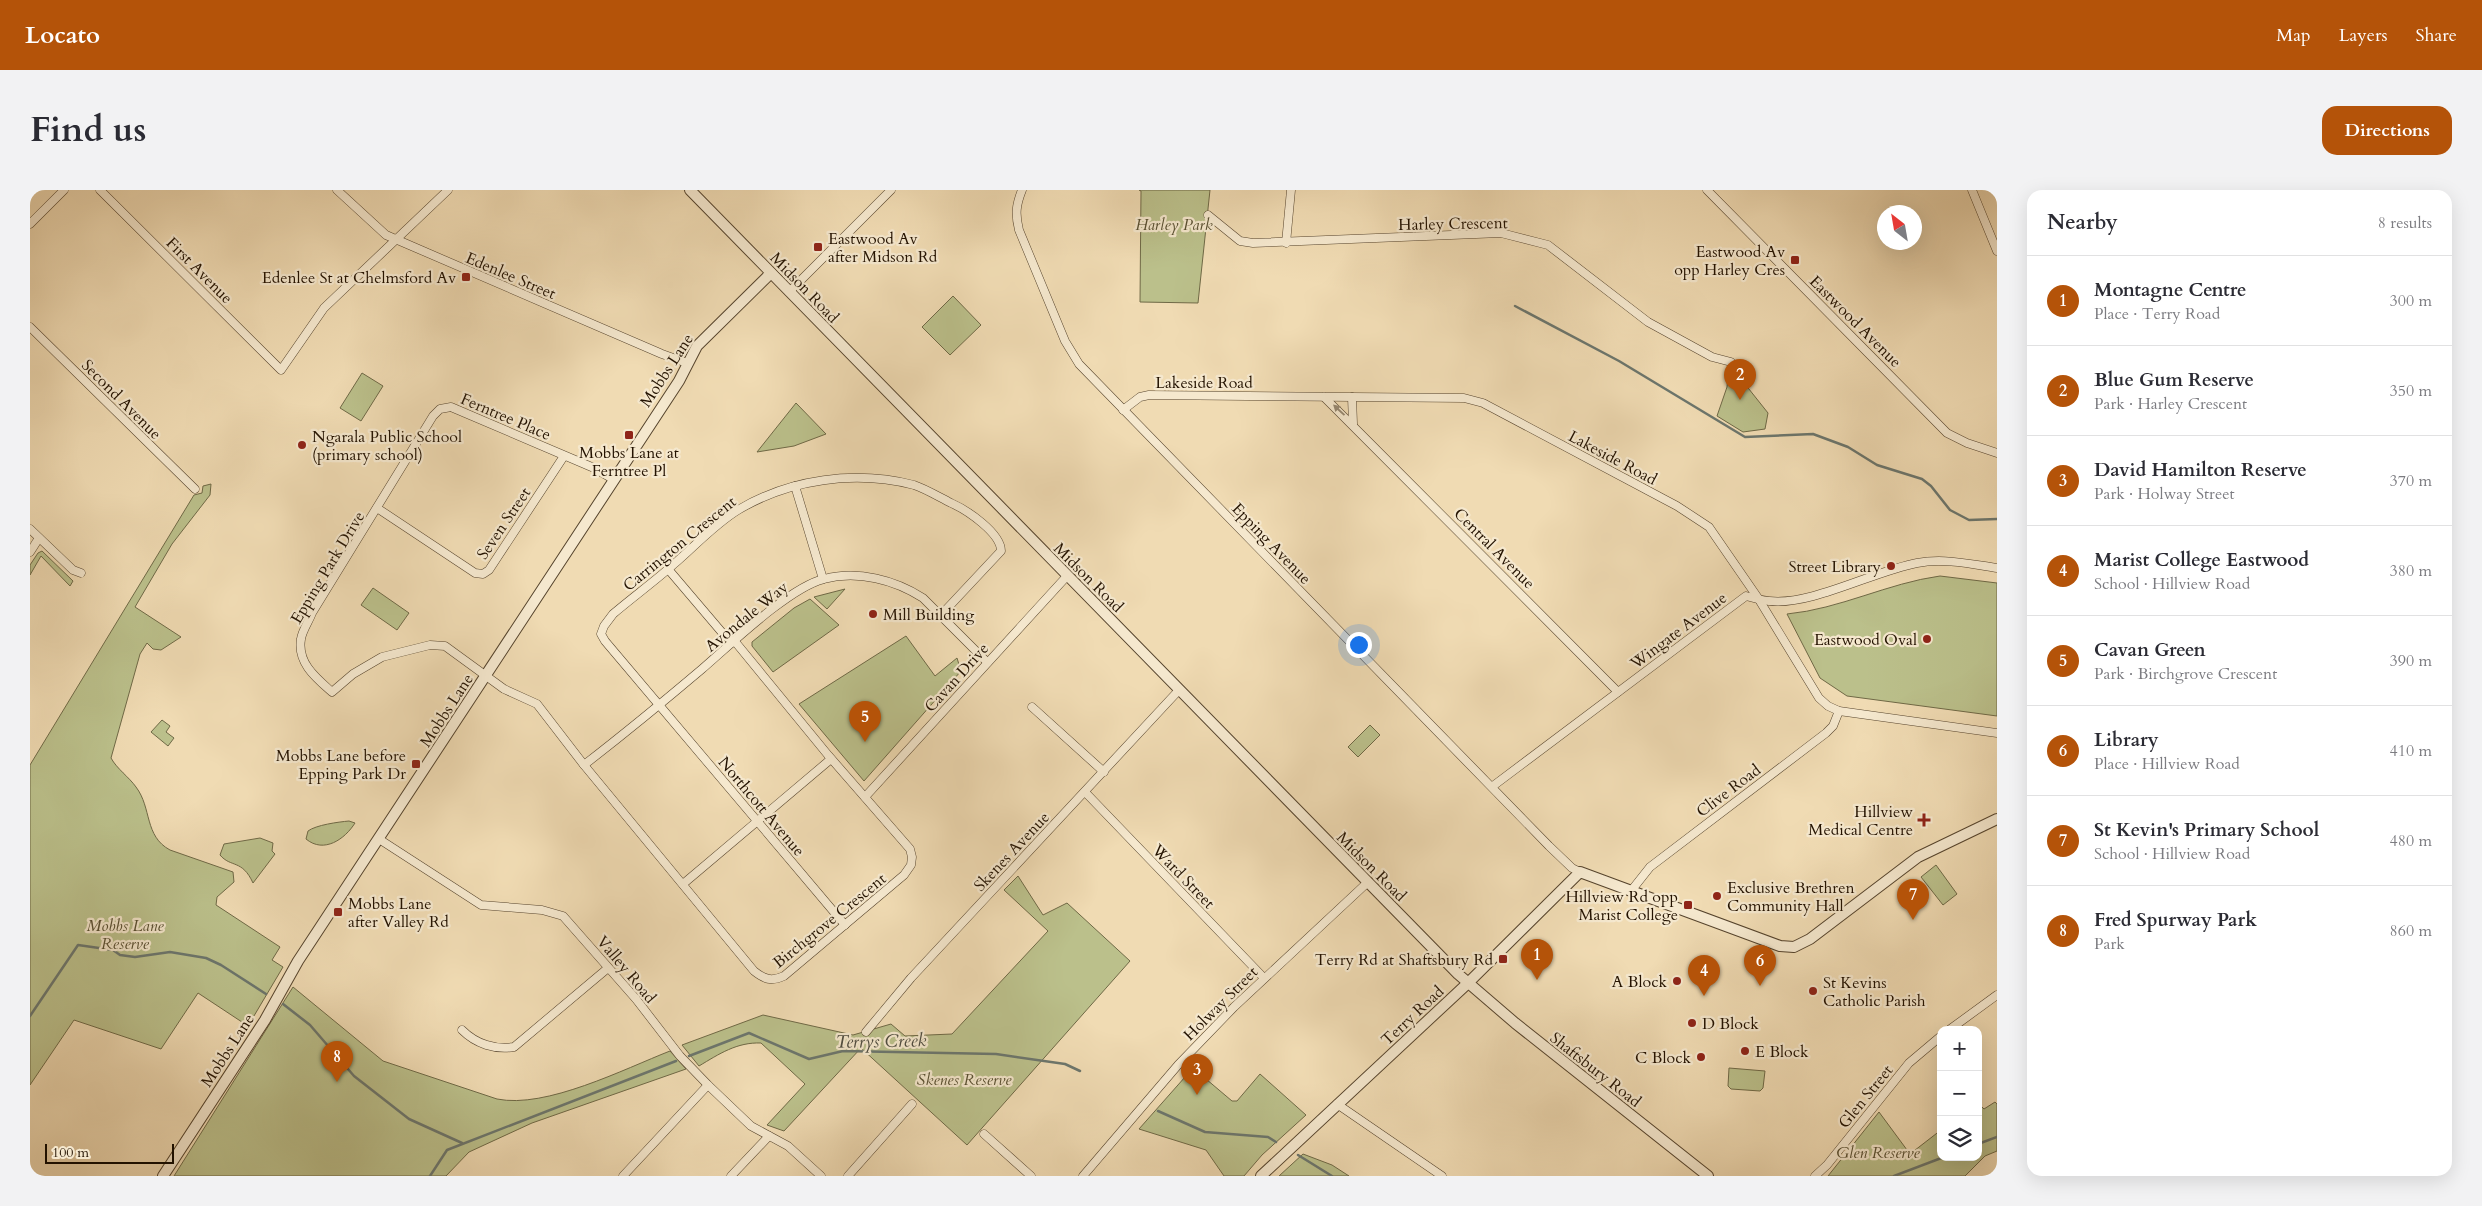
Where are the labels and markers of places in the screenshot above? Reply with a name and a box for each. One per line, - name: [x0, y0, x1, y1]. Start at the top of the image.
- place label: Eastwood Av after Midson Rd: [828, 228, 938, 268]
- marker: Eastwood Av after Midson Rd: [812, 241, 824, 253]
- place label: Eastwood Av opp Harley Cres: [1674, 241, 1786, 281]
- marker: Eastwood Av opp Harley Cres: [1789, 254, 1801, 266]
- place label: Edenlee St at Chelmsford Av: [262, 267, 457, 289]
- marker: Edenlee St at Chelmsford Av: [460, 271, 472, 283]
- pin: 2: [1724, 359, 1756, 400]
- place label: Ngarala Public School (primary school): [312, 426, 462, 466]
- marker: Mobbs Lane at Ferntree Pl: [623, 429, 635, 441]
- marker: Ngarala Public School (primary school): [296, 439, 308, 451]
- place label: Mobbs Lane at Ferntree Pl: [579, 442, 679, 482]
- place label: Street Library: [1788, 556, 1882, 578]
- marker: Street Library: [1885, 560, 1897, 572]
- place label: Mill Building: [883, 604, 974, 626]
- marker: Mill Building: [867, 608, 879, 620]
- place label: Eastwood Oval: [1814, 629, 1917, 651]
- marker: Eastwood Oval: [1921, 633, 1933, 645]
- pin: 5: [849, 701, 881, 742]
- place label: Mobbs Lane before Epping Park Dr: [276, 745, 406, 785]
- marker: Mobbs Lane before Epping Park Dr: [410, 758, 422, 770]
- place label: Hillview Medical Centre: [1808, 801, 1913, 841]
- marker: Hillview Medical Centre: [1917, 813, 1931, 827]
- place label: Exclusive Brethren Community Hall: [1727, 877, 1854, 917]
- pin: 7: [1897, 879, 1929, 920]
- place label: Hillview Rd opp Marist College: [1565, 886, 1678, 926]
- marker: Exclusive Brethren Community Hall: [1711, 890, 1723, 902]
- place label: Mobbs Lane after Valley Rd: [348, 893, 449, 933]
- marker: Hillview Rd opp Marist College: [1682, 899, 1694, 911]
- marker: Mobbs Lane after Valley Rd: [332, 906, 344, 918]
- pin: 1: [1521, 939, 1553, 980]
- pin: 6: [1744, 945, 1776, 986]
- place label: Terry Rd at Shaftsbury Rd: [1315, 949, 1493, 971]
- marker: Terry Rd at Shaftsbury Rd: [1497, 953, 1509, 965]
- pin: 4: [1688, 955, 1720, 996]
- place label: A Block: [1612, 971, 1667, 993]
- place label: St Kevins Catholic Parish: [1823, 972, 1926, 1012]
- marker: A Block: [1671, 975, 1683, 987]
- marker: St Kevins Catholic Parish: [1807, 985, 1819, 997]
- place label: D Block: [1702, 1013, 1759, 1035]
- marker: D Block: [1686, 1017, 1698, 1029]
- pin: 8: [321, 1041, 353, 1082]
- place label: E Block: [1755, 1041, 1809, 1063]
- marker: E Block: [1739, 1045, 1751, 1057]
- place label: C Block: [1635, 1047, 1691, 1069]
- marker: C Block: [1695, 1051, 1707, 1063]
- pin: 3: [1181, 1054, 1213, 1095]

